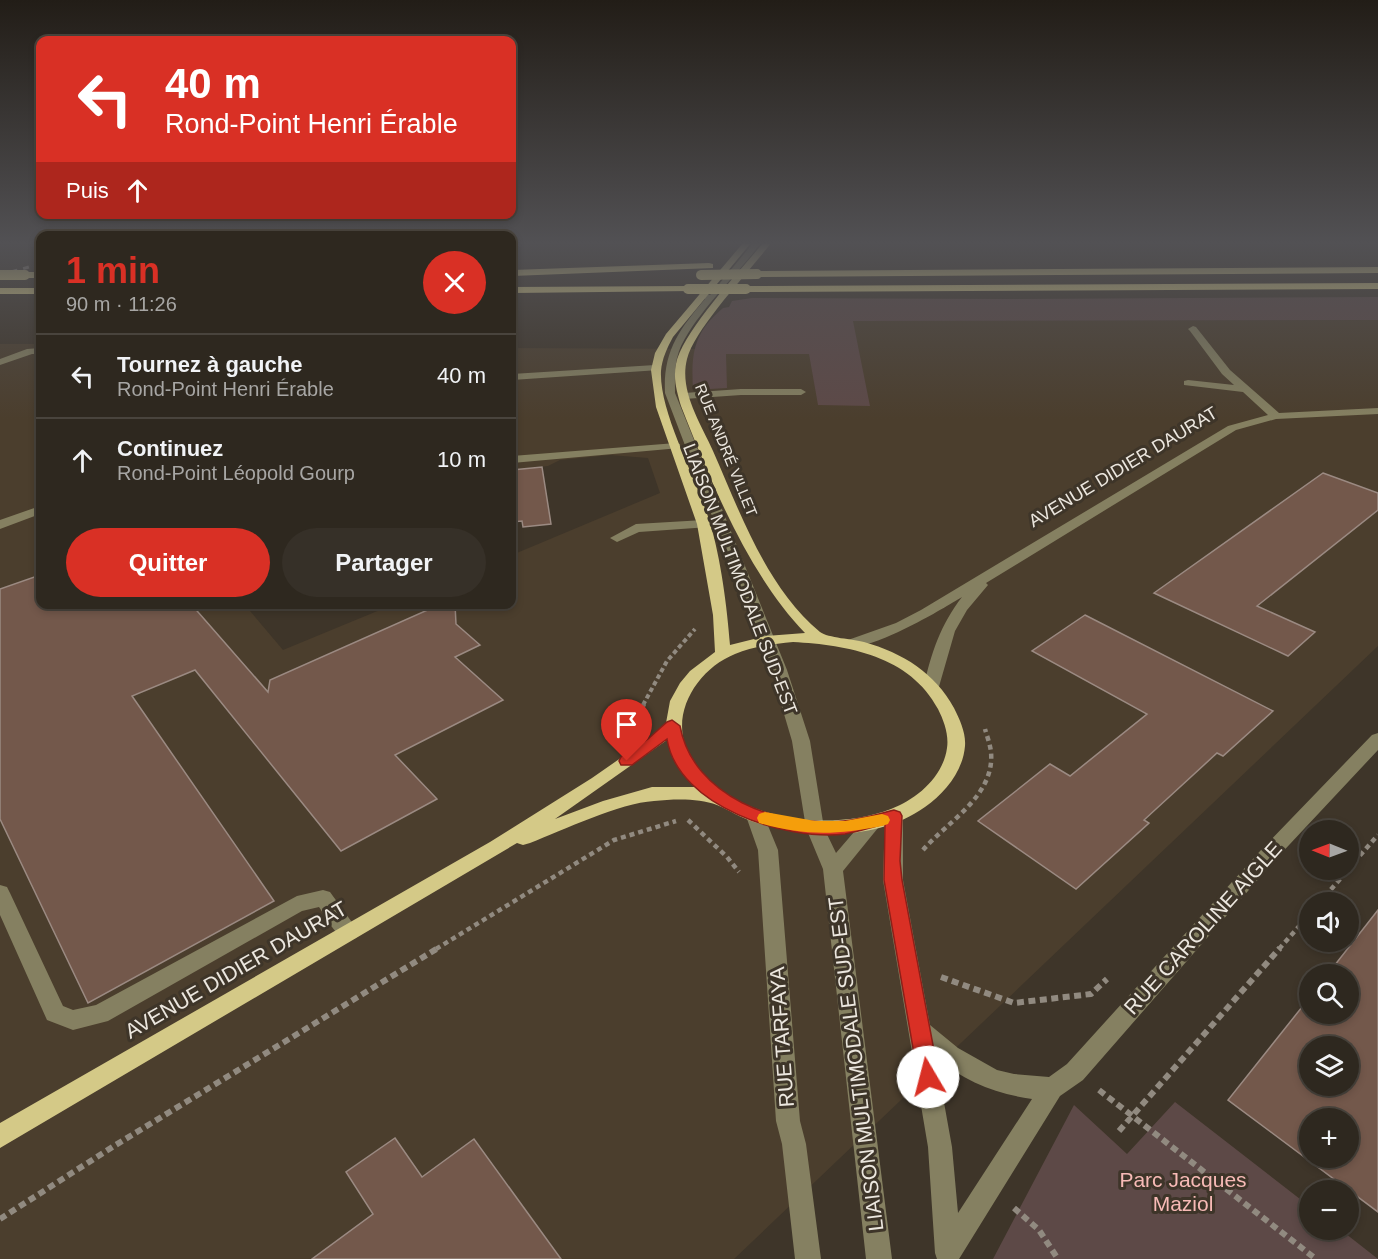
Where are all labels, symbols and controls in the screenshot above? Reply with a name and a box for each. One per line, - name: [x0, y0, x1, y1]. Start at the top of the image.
- icon: left: [66, 60, 144, 138]
- text: 40 m: [165, 60, 261, 107]
- text: Rond-Point Henri Érable: [165, 109, 458, 139]
- icon: ahead: [121, 174, 154, 207]
- text: Puis: [66, 178, 109, 203]
- text: 1 min: [66, 250, 160, 291]
- button: close: [423, 251, 486, 314]
- text: 90 m · 11:26: [66, 293, 177, 315]
- text: Tournez à gauche: [117, 352, 302, 377]
- icon: left: [66, 360, 99, 393]
- text: 40 m: [437, 363, 486, 388]
- text: Rond-Point Henri Érable: [117, 378, 334, 400]
- street label: RUE ANDRÉ VILLET: [692, 381, 761, 519]
- street label: AVENUE DIDIER DAURAT: [1025, 403, 1221, 531]
- text: Continuez: [117, 436, 223, 461]
- street label: LIAISON MULTIMODALE SUD-EST: [679, 441, 801, 717]
- icon: ahead: [66, 444, 99, 477]
- text: 10 m: [437, 447, 486, 472]
- text: Rond-Point Léopold Gourp: [117, 462, 355, 484]
- button: Quitter: [66, 528, 270, 597]
- button: Partager: [282, 528, 486, 597]
- pin: [601, 699, 652, 761]
- icon: arrive: [610, 708, 643, 741]
- north arrow: [1299, 820, 1359, 880]
- map controls: [1299, 820, 1359, 1240]
- street label: RUE CAROLINE AIGLE: [1119, 837, 1286, 1019]
- button: sound: [1299, 892, 1359, 952]
- street label: LIAISON MULTIMODALE SUD-EST: [824, 895, 887, 1233]
- street label: AVENUE DIDIER DAURAT: [121, 896, 351, 1043]
- button: search: [1299, 964, 1359, 1024]
- street label: RUE TARFAYA: [765, 966, 798, 1108]
- button: layers: [1299, 1036, 1359, 1096]
- position arrow: [896, 1045, 960, 1109]
- button: +: [1299, 1108, 1359, 1168]
- park label: Parc Jacques Maziol: [1119, 1168, 1247, 1215]
- button: −: [1299, 1180, 1359, 1240]

